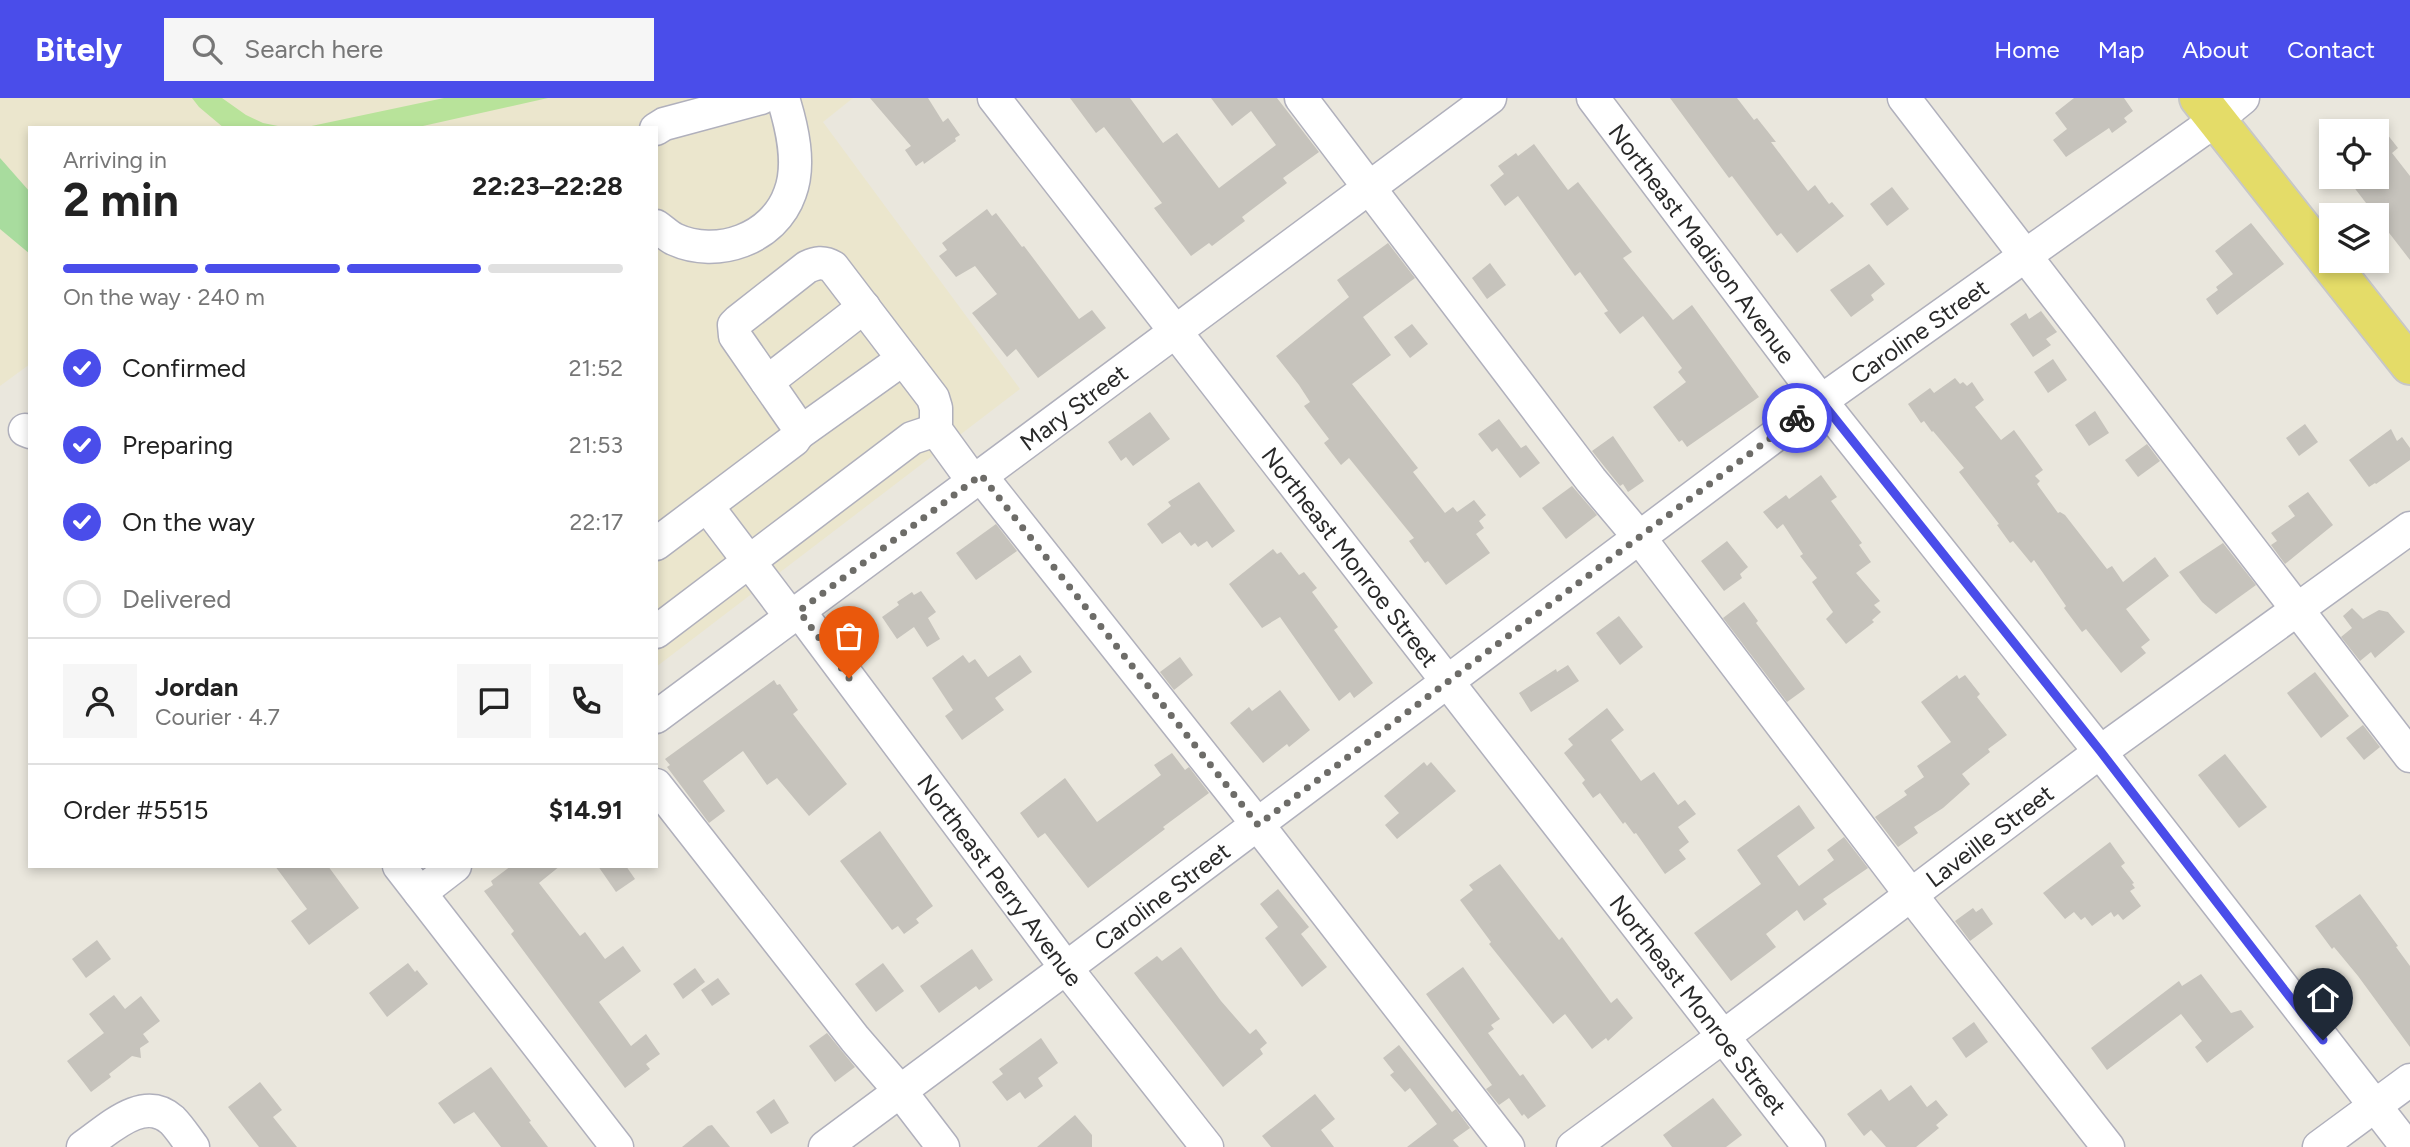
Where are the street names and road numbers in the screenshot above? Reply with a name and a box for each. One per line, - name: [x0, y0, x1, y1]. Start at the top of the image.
- street label: Northeast Madison Avenue: [1603, 118, 1802, 369]
- street label: Caroline Street: [1845, 272, 1994, 390]
- street label: Mary Street: [1014, 358, 1133, 456]
- street label: Northeast Monroe Street: [1256, 441, 1445, 673]
- street label: Northeast Perry Avenue: [912, 768, 1089, 992]
- street label: Laveille Street: [1920, 778, 2059, 893]
- street label: Caroline Street: [1088, 836, 1235, 956]
- street label: Northeast Monroe Street: [1604, 889, 1793, 1120]

